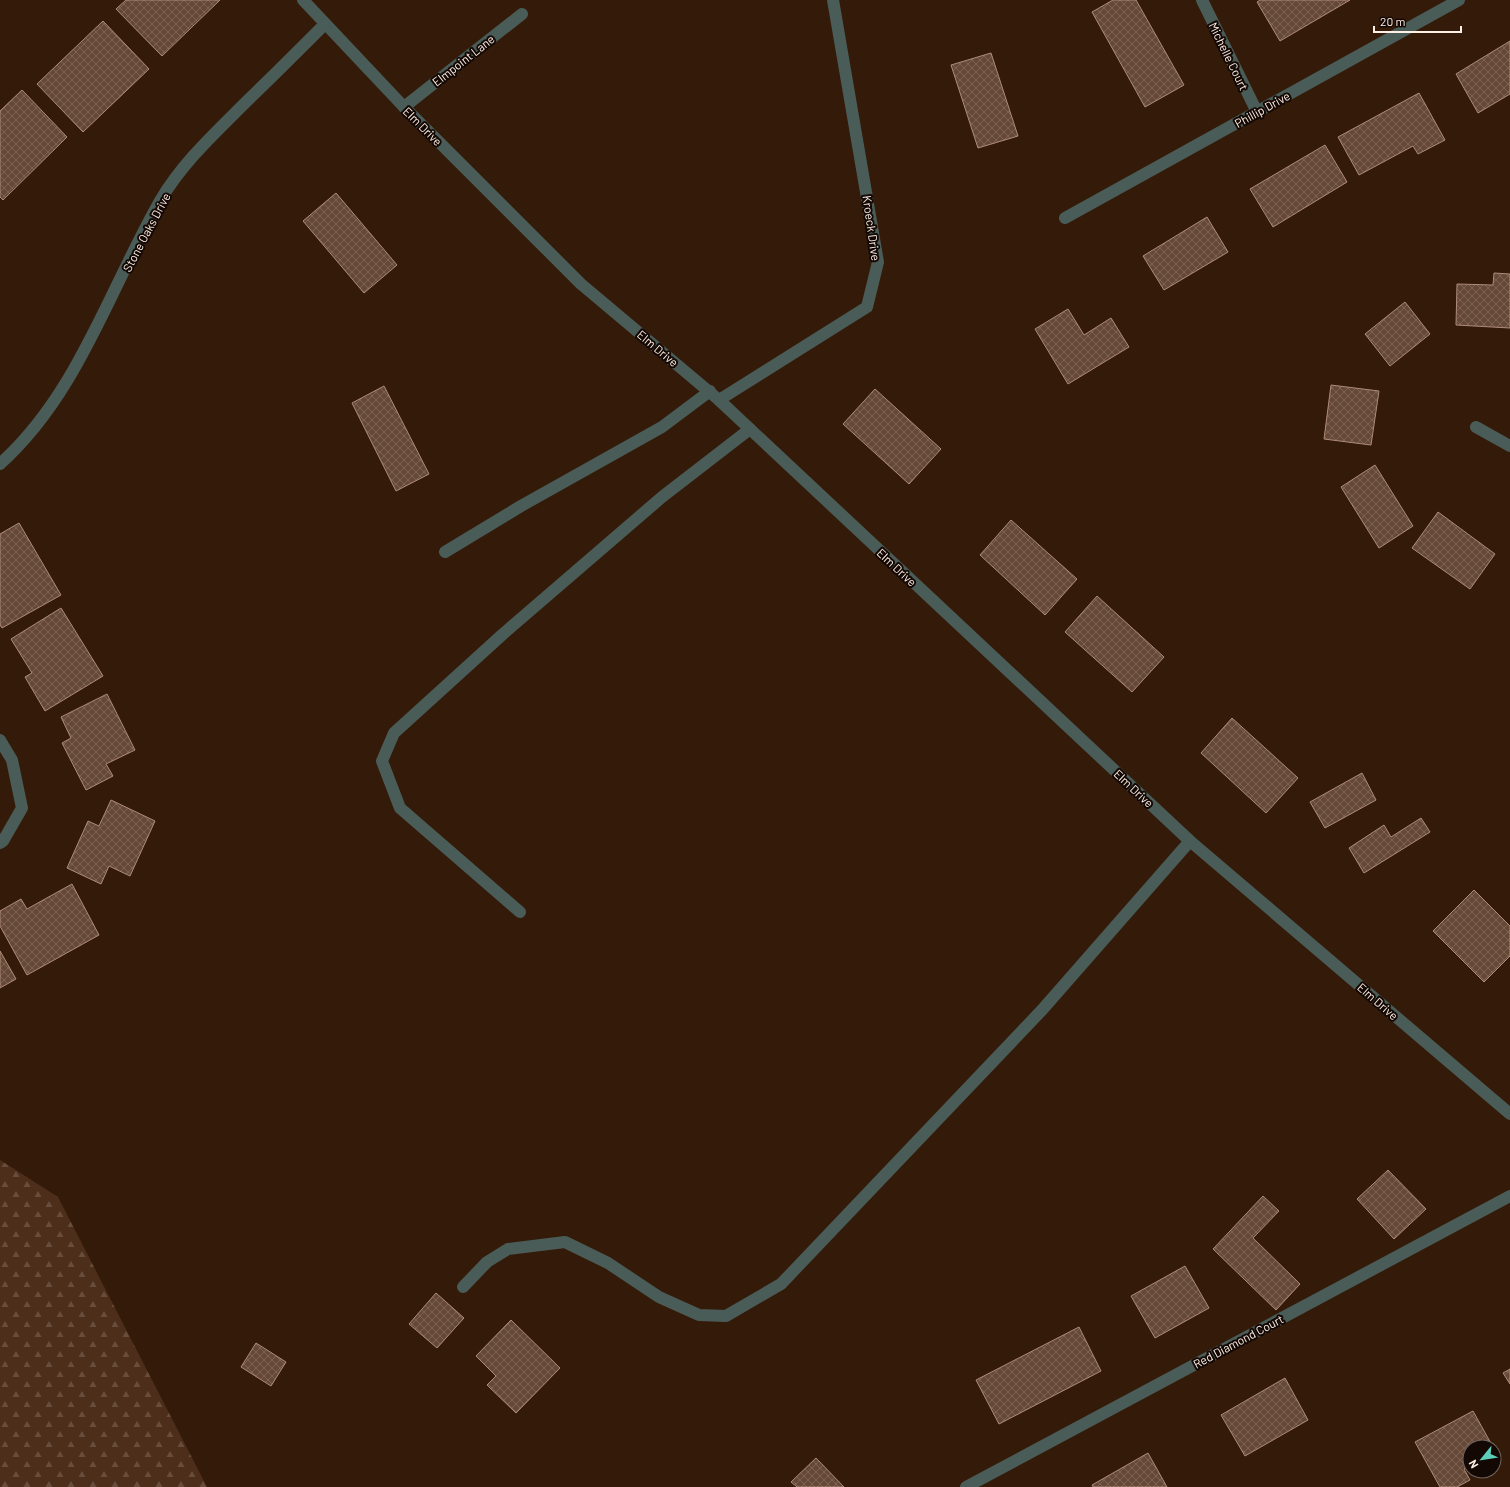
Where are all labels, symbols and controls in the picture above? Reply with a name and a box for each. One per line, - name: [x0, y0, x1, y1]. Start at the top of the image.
- scale bar: [1374, 8, 1461, 34]
- text: 20 m: [1380, 14, 1406, 28]
- street label: Michelle Court: [1206, 20, 1252, 92]
- street label: Elmpoint Lane: [429, 31, 497, 89]
- street label: Phillip Drive: [1232, 88, 1292, 130]
- street label: Elm Drive: [401, 104, 445, 148]
- street label: Stone Oaks Drive: [119, 190, 173, 274]
- street label: Kroeck Drive: [860, 194, 884, 262]
- street label: Elm Drive: [635, 327, 681, 369]
- street label: Elm Drive: [874, 545, 920, 589]
- street label: Elm Drive: [1111, 766, 1157, 810]
- street label: Elm Drive: [1355, 980, 1401, 1022]
- street label: Red Diamond Court: [1191, 1311, 1285, 1371]
- north arrow: [1462, 1439, 1502, 1479]
- text: N: [1465, 1458, 1480, 1471]

